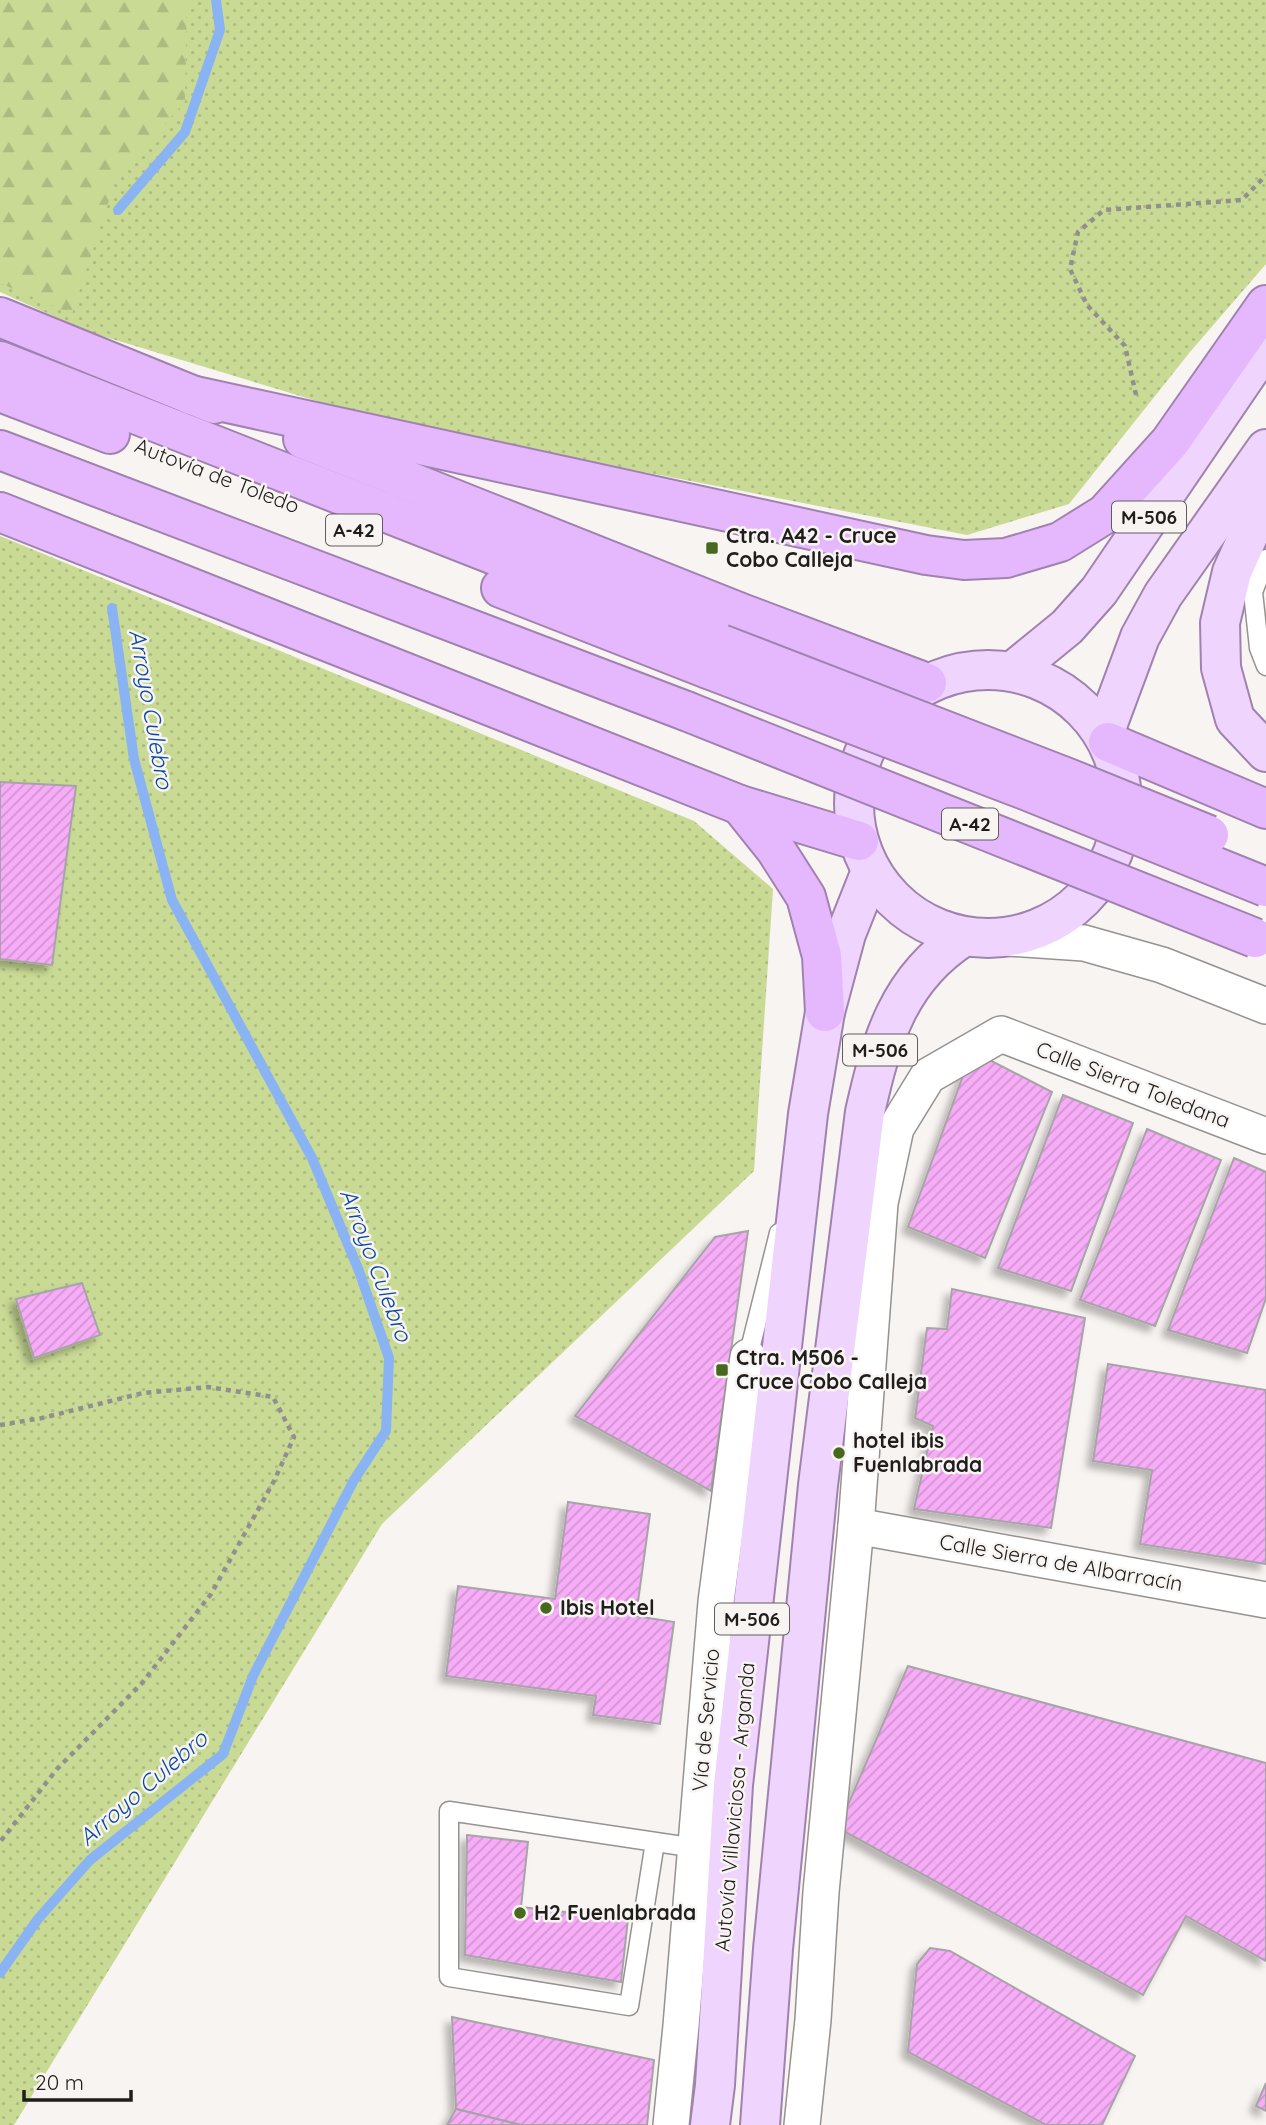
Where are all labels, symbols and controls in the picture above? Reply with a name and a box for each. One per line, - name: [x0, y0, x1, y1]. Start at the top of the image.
- street label: Autovía de Toledo: [131, 432, 303, 518]
- road number: M-506: [1112, 502, 1186, 532]
- road number: A-42: [326, 514, 382, 545]
- place label: Ctra. A42 - Cruce Cobo Calleja: [726, 522, 897, 572]
- marker: Ctra. A42 - Cruce Cobo Calleja: [704, 540, 720, 556]
- water label: Arroyo Culebro: [123, 627, 180, 792]
- road number: A-42: [942, 808, 998, 839]
- road number: M-506: [843, 1034, 917, 1066]
- street label: Calle Sierra Toledana: [1033, 1035, 1234, 1133]
- water label: Arroyo Culebro: [334, 1184, 419, 1346]
- place label: Ctra. M506 - Cruce Cobo Calleja: [736, 1344, 927, 1394]
- marker: Ctra. M506 - Cruce Cobo Calleja: [714, 1362, 730, 1378]
- place label: hotel ibis Fuenlabrada: [853, 1427, 982, 1477]
- marker: hotel ibis Fuenlabrada: [831, 1445, 847, 1461]
- street label: Calle Sierra de Albarracín: [938, 1528, 1185, 1596]
- place label: Ibis Hotel: [560, 1594, 655, 1620]
- marker: Ibis Hotel: [538, 1600, 554, 1616]
- road number: M-506: [715, 1604, 789, 1634]
- street label: Vía de Servicio: [686, 1647, 724, 1793]
- street label: Autovía Villaviciosa - Arganda: [708, 1661, 760, 1953]
- water label: Arroyo Culebro: [72, 1723, 214, 1852]
- place label: H2 Fuenlabrada: [534, 1899, 696, 1925]
- marker: H2 Fuenlabrada: [512, 1905, 528, 1921]
- scale bar: [24, 2058, 131, 2102]
- text: 20 m: [35, 2069, 84, 2095]

